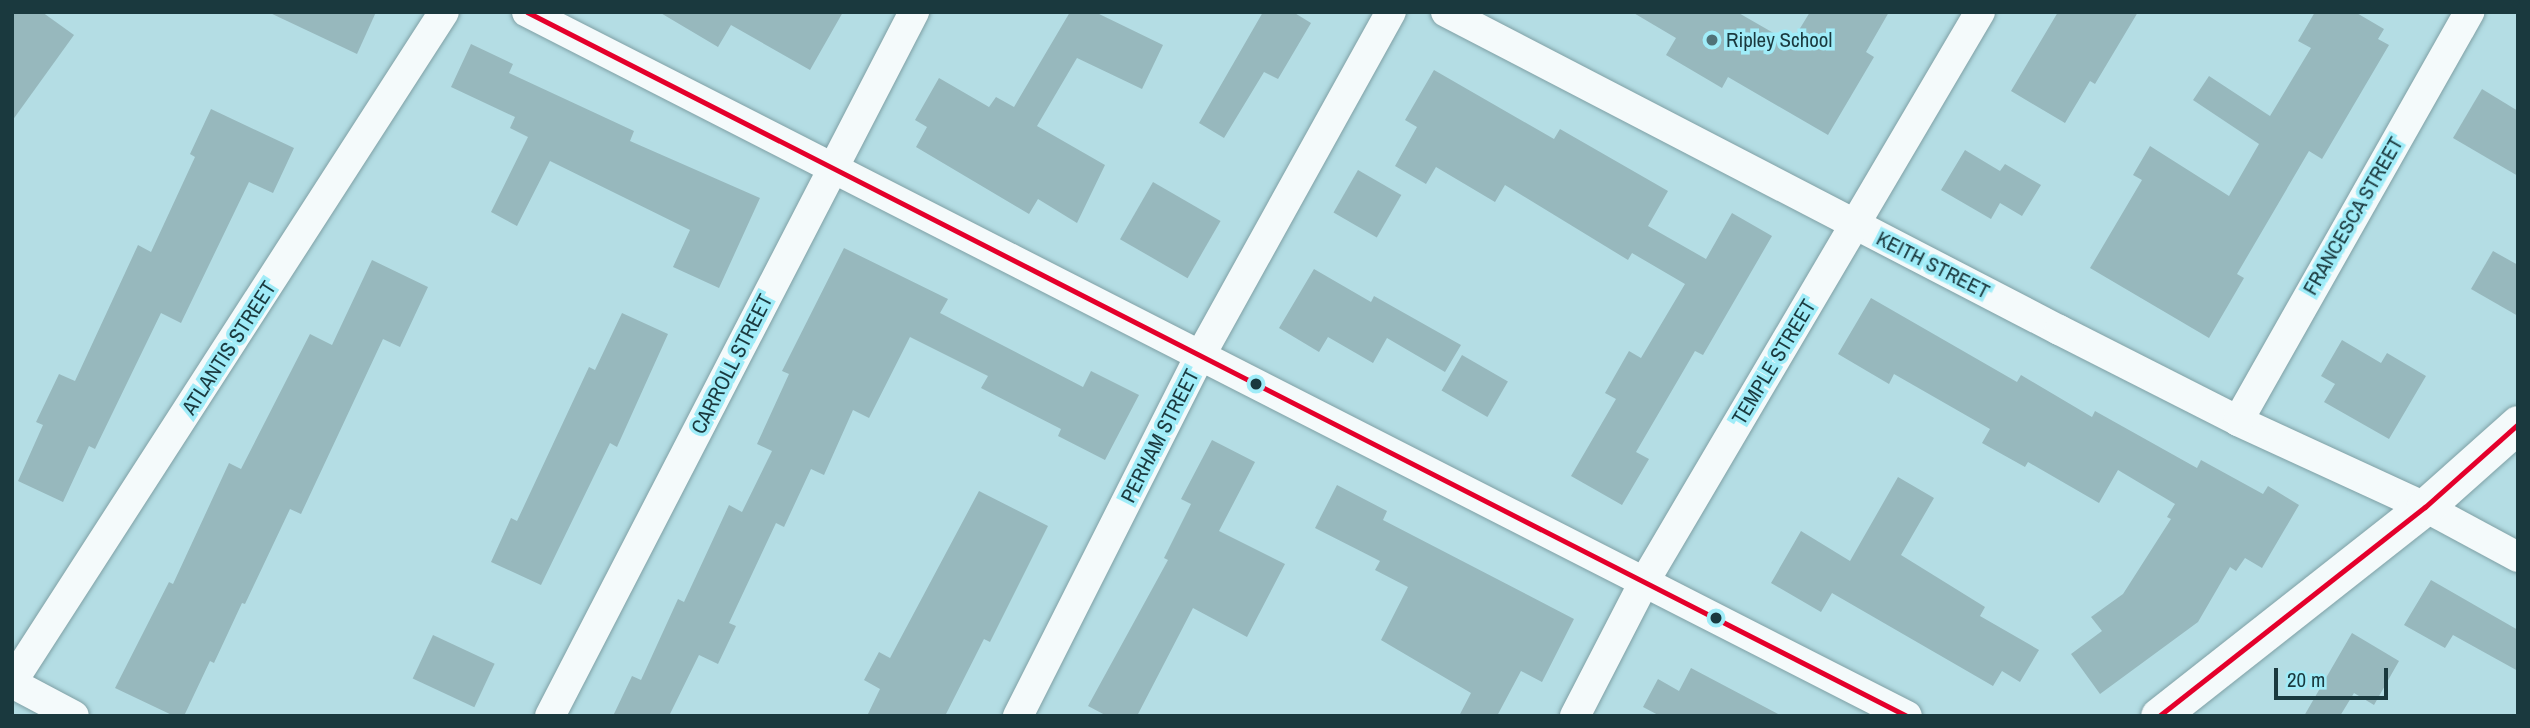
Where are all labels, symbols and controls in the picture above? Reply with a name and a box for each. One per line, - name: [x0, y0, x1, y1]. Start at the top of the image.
- place label: Ripley School: [1726, 27, 1832, 53]
- marker: Ripley School: [1704, 32, 1720, 48]
- street label: FRANCESCA STREET: [2297, 132, 2409, 300]
- street label: KEITH STREET: [1872, 226, 1994, 304]
- street label: ATLANTIS STREET: [177, 277, 281, 419]
- street label: CARROLL STREET: [686, 290, 778, 438]
- street label: TEMPLE STREET: [1727, 295, 1821, 429]
- street label: PERHAM STREET: [1116, 365, 1204, 507]
- unlabelled marker: [1249, 377, 1263, 391]
- unlabelled marker: [1709, 611, 1723, 625]
- scale bar: [2278, 654, 2392, 698]
- text: 20 m: [2287, 665, 2325, 694]

